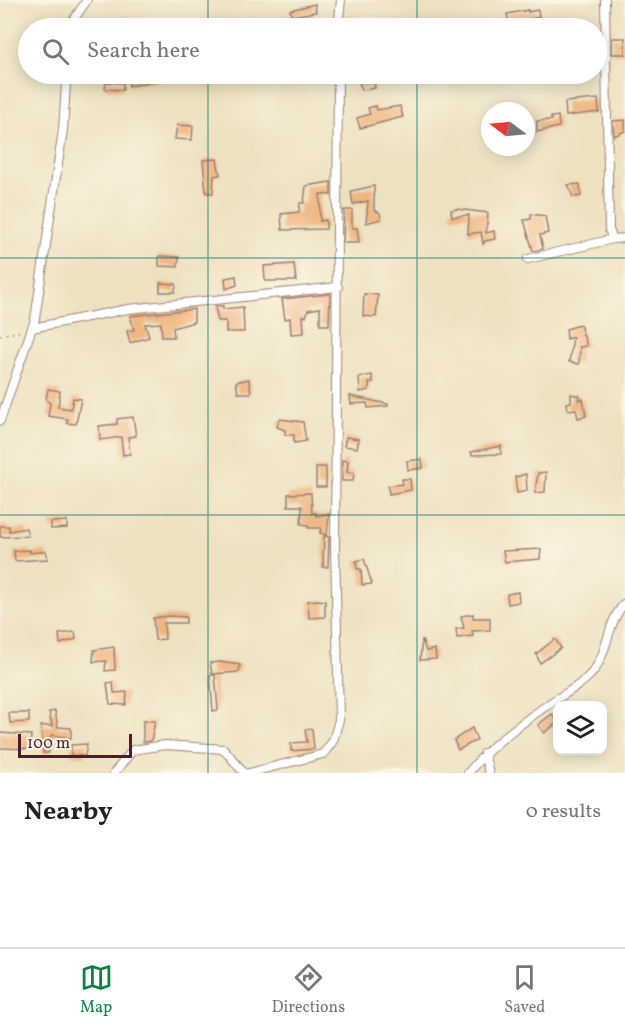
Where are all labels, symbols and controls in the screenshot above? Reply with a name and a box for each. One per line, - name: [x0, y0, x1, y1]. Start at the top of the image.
- search box: [18, 18, 607, 84]
- icon: search: [39, 35, 72, 68]
- text: Search here: [87, 36, 200, 67]
- north arrow: [481, 102, 535, 156]
- map controls: [553, 701, 607, 755]
- button: layers: [553, 701, 607, 755]
- scale bar: [18, 731, 132, 758]
- text: 100 m: [27, 733, 70, 755]
- text: Nearby: [24, 794, 113, 830]
- text: 0 results: [526, 798, 601, 826]
- tab: Map: [80, 961, 113, 1019]
- tab: Directions: [272, 961, 345, 1019]
- tab: Saved: [504, 961, 545, 1019]

